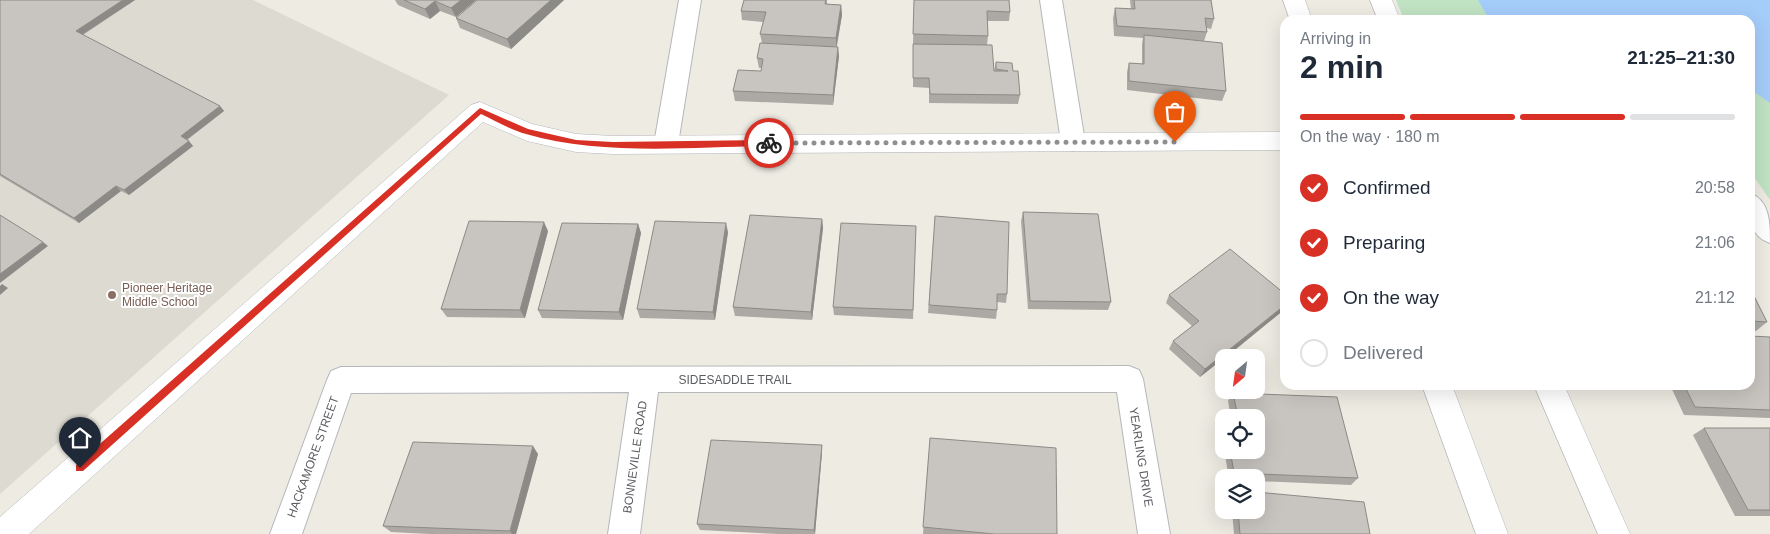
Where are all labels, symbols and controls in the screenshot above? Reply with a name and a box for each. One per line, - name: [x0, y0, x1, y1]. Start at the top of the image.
- text: Arriving in: [1300, 30, 1371, 47]
- text: 21:25–21:30: [1627, 47, 1735, 68]
- text: 2 min: [1300, 49, 1384, 85]
- pin: [1154, 91, 1196, 142]
- icon: bag: [1161, 98, 1189, 126]
- courier: [744, 118, 794, 168]
- text: On the way · 180 m: [1300, 128, 1440, 145]
- icon: bike: [755, 129, 783, 157]
- icon: check: [1300, 174, 1328, 202]
- text: Confirmed: [1343, 177, 1431, 198]
- text: 20:58: [1695, 179, 1735, 196]
- icon: check: [1300, 229, 1328, 257]
- text: Preparing: [1343, 232, 1425, 253]
- text: 21:06: [1695, 234, 1735, 251]
- place label: Pioneer Heritage Middle School: [122, 281, 212, 309]
- icon: check: [1300, 284, 1328, 312]
- text: On the way: [1343, 287, 1439, 308]
- marker: Pioneer Heritage Middle School: [106, 289, 118, 301]
- text: 21:12: [1695, 289, 1735, 306]
- text: Delivered: [1343, 342, 1423, 363]
- north arrow: [1215, 349, 1265, 399]
- map controls: [1215, 349, 1265, 519]
- street label: SIDESADDLE TRAIL: [678, 373, 792, 387]
- street label: HACKAMORE STREET: [285, 394, 342, 520]
- street label: BONNEVILLE ROAD: [620, 400, 650, 514]
- street label: YEARLING DRIVE: [1126, 406, 1156, 508]
- button: locate: [1215, 409, 1265, 459]
- pin: [59, 417, 101, 468]
- icon: home: [66, 424, 94, 452]
- button: layers: [1215, 469, 1265, 519]

